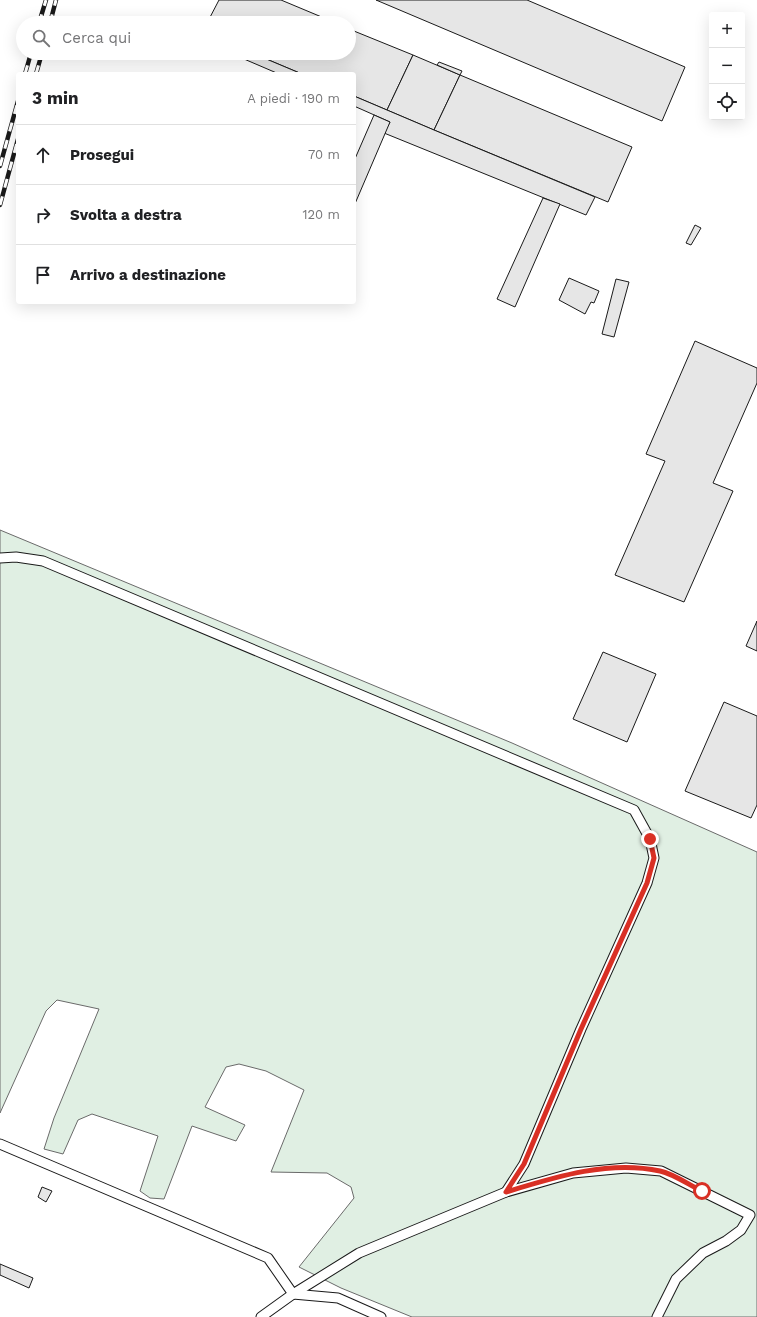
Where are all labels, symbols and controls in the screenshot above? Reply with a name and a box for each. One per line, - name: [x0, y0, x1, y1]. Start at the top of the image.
- map controls: [709, 12, 745, 120]
- button: +: [709, 12, 745, 48]
- search box: [16, 16, 356, 60]
- icon: search: [30, 27, 52, 49]
- text: Cerca qui: [62, 29, 131, 47]
- button: −: [709, 48, 745, 84]
- button: locate: [709, 84, 745, 120]
- text: 3 min: [32, 88, 78, 108]
- text: A piedi · 190 m: [247, 91, 340, 106]
- icon: ahead: [32, 144, 54, 166]
- text: Prosegui: [70, 146, 134, 164]
- text: 70 m: [308, 147, 340, 162]
- icon: right: [32, 204, 54, 226]
- text: Svolta a destra: [70, 206, 182, 224]
- text: 120 m: [302, 207, 340, 222]
- icon: arrive: [32, 264, 54, 286]
- text: Arrivo a destinazione: [70, 266, 226, 284]
- route end: [641, 830, 659, 848]
- route start: [693, 1182, 711, 1200]

